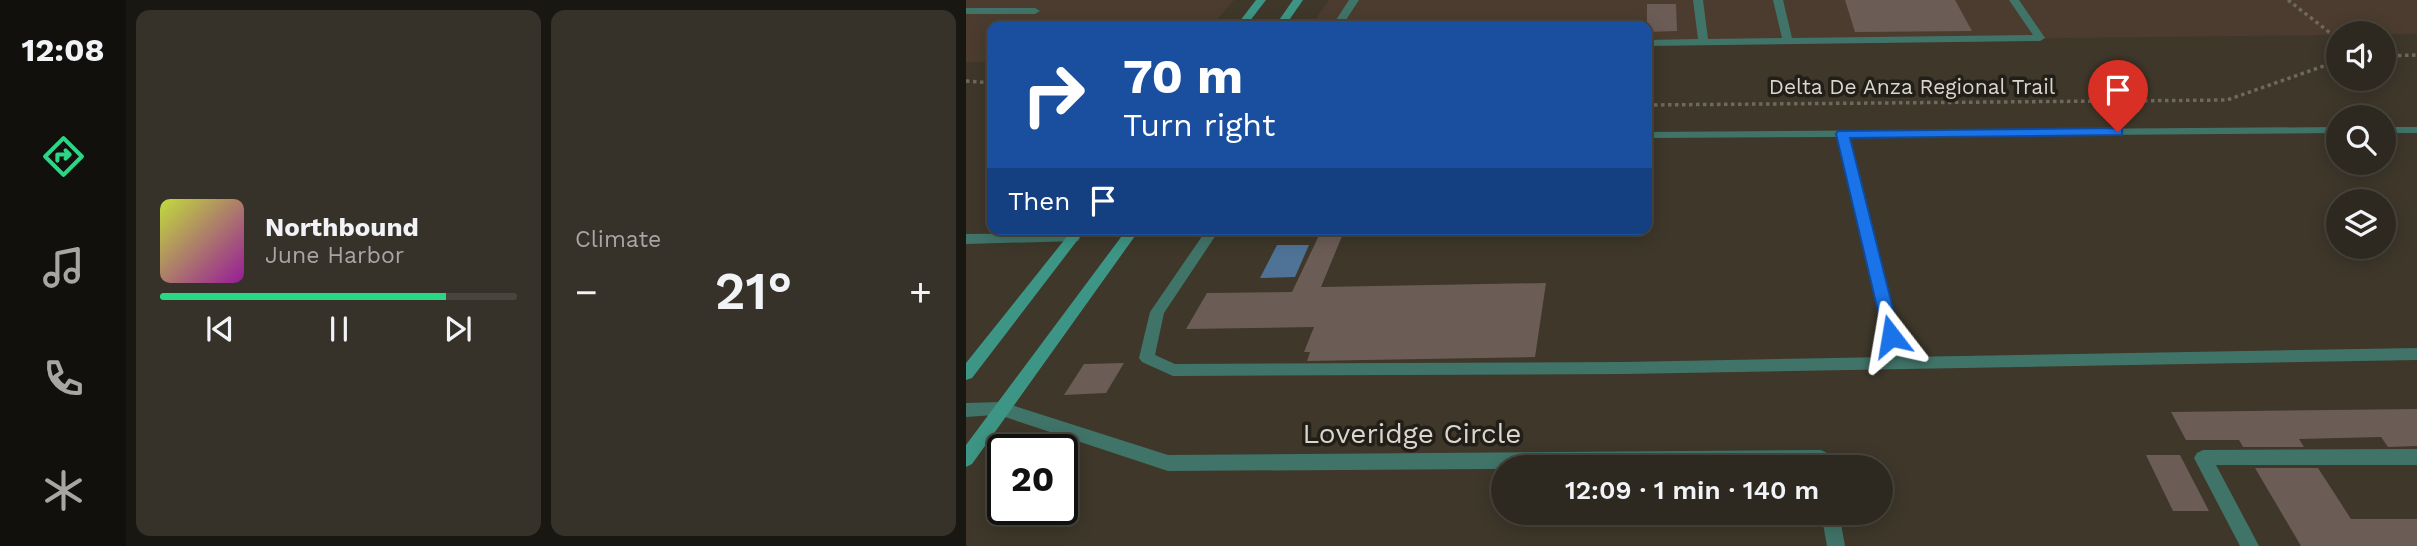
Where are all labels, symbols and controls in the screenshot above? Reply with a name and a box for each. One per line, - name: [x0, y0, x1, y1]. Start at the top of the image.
- map controls: [2326, 21, 2396, 259]
- button: sound: [2326, 21, 2396, 91]
- text: 12:08: [21, 31, 105, 69]
- text: 70 m: [1123, 47, 1243, 105]
- icon: right: [1008, 49, 1099, 140]
- pin: [2088, 60, 2148, 132]
- icon: arrive: [2099, 71, 2137, 109]
- street label: Delta De Anza Regional Trail: [1769, 74, 2056, 99]
- button: search: [2326, 105, 2396, 175]
- text: Turn right: [1123, 106, 1275, 144]
- icon: directions: [39, 132, 88, 181]
- icon: arrive: [1084, 182, 1122, 220]
- text: Then: [1008, 186, 1070, 216]
- button: layers: [2326, 189, 2396, 259]
- text: Northbound: [265, 212, 419, 242]
- text: Climate: [575, 226, 661, 253]
- text: June Harbor: [265, 242, 404, 269]
- icon: music: [39, 243, 88, 292]
- text: 21°: [715, 261, 792, 322]
- text: −: [575, 270, 598, 314]
- text: +: [909, 270, 932, 314]
- position arrow: [1854, 299, 1928, 373]
- icon: previous: [201, 310, 239, 348]
- icon: pause: [320, 310, 358, 348]
- icon: next: [439, 310, 477, 348]
- icon: phone: [39, 354, 88, 403]
- street label: Loveridge Circle: [1303, 417, 1521, 450]
- speed limit sign: 20: [987, 434, 1078, 525]
- icon: climate: [39, 466, 88, 515]
- text: 12:09 · 1 min · 140 m: [1565, 475, 1819, 505]

